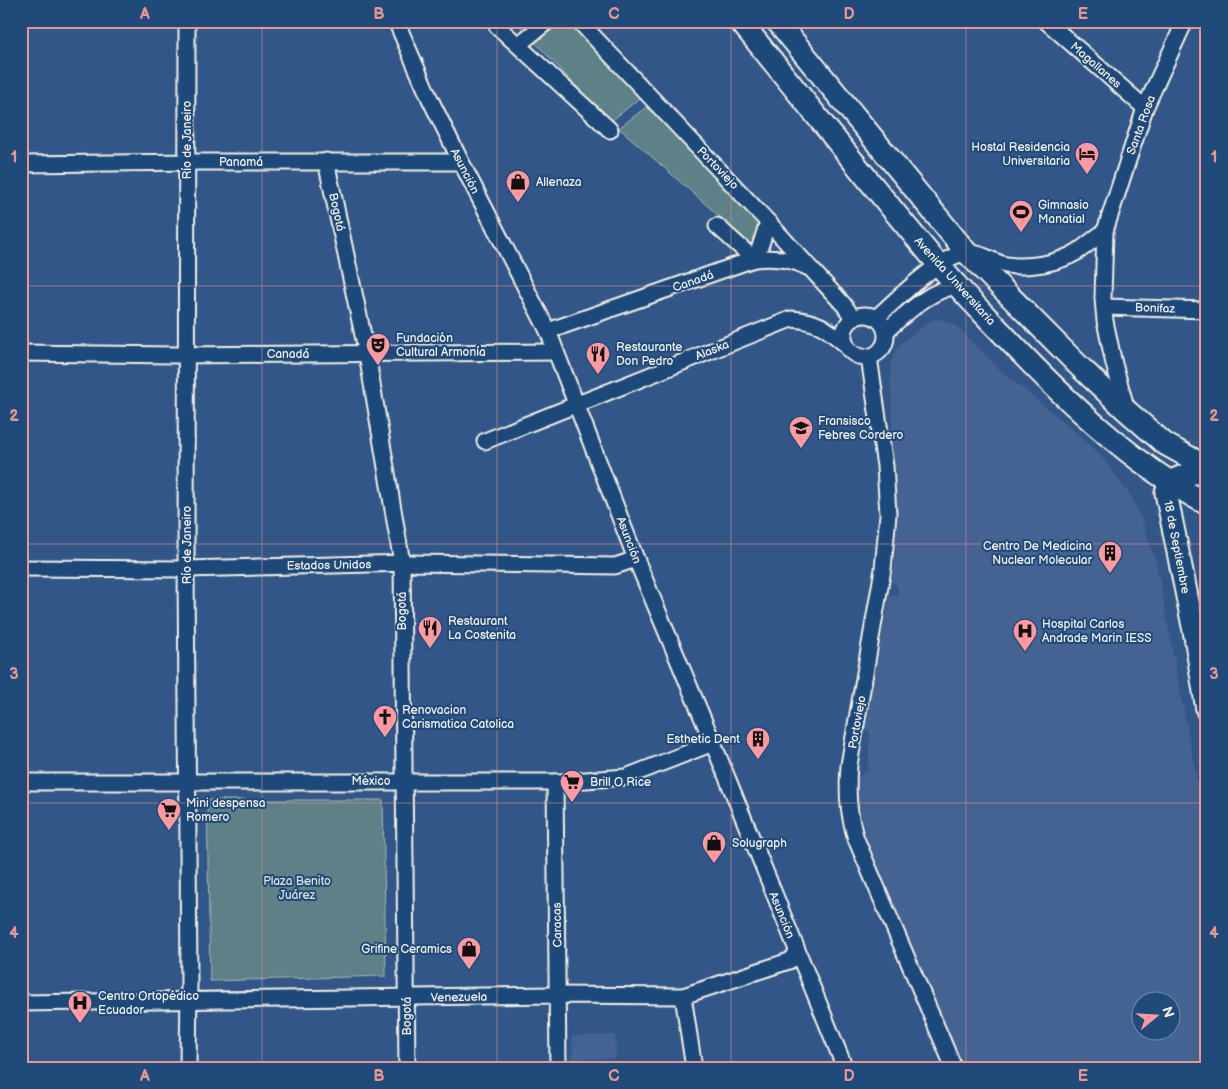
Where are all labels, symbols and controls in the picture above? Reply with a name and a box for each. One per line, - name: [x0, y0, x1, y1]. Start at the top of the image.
- text: A: [139, 5, 150, 24]
- text: B: [373, 5, 385, 24]
- text: C: [608, 5, 620, 24]
- text: D: [843, 5, 855, 24]
- text: E: [1078, 5, 1088, 24]
- street label: Magallanes: [1067, 39, 1124, 92]
- street label: Santa Rosa: [1124, 93, 1159, 157]
- street label: Río de Janeiro: [180, 101, 195, 179]
- place label: Hostal Residencia Universitaria: [971, 140, 1070, 169]
- hotel icon: Hostal Residencia Universitaria: [1074, 141, 1100, 175]
- street label: Portoviejo: [694, 144, 742, 193]
- street label: Asunción: [447, 146, 482, 197]
- text: 1: [11, 148, 17, 167]
- text: 1: [1211, 148, 1217, 167]
- street label: Panamá: [219, 155, 263, 170]
- shop icon: Allenaza: [505, 169, 531, 203]
- place label: Allenaza: [536, 175, 582, 190]
- street label: Bogotá: [325, 192, 348, 233]
- place label: Gimnasio Manatial: [1038, 198, 1089, 227]
- sports icon: Gimnasio Manatial: [1008, 199, 1034, 233]
- street label: Avenida Universitaria: [911, 234, 999, 329]
- street label: Canadá: [671, 267, 716, 295]
- street label: Bonifaz: [1135, 300, 1176, 317]
- place label: Fundación Cultural Armonía: [396, 331, 486, 360]
- theatre icon: Fundación Cultural Armonía: [365, 332, 391, 366]
- street label: Alaska: [693, 337, 731, 364]
- place label: Restaurante Don Pedro: [616, 340, 682, 369]
- restaurant icon: Restaurante Don Pedro: [585, 341, 611, 375]
- street label: Canadá: [267, 347, 309, 362]
- text: 2: [9, 407, 19, 426]
- text: 2: [1209, 407, 1219, 426]
- place label: Fransisco Febres Cordero: [818, 414, 904, 443]
- school or university icon: Fransisco Febres Cordero: [788, 415, 814, 449]
- street label: 18 de Septiembre: [1160, 499, 1193, 595]
- street label: Río de Janeiro: [180, 506, 195, 584]
- street label: Asunción: [613, 515, 644, 566]
- place label: Centro De Medicina Nuclear Molecular: [983, 539, 1093, 568]
- building icon: Centro De Medicina Nuclear Molecular: [1097, 540, 1123, 574]
- street label: Estados Unidos: [286, 557, 372, 574]
- street label: Bogotá: [395, 591, 410, 630]
- place label: Restaurant La Costenita: [448, 614, 516, 643]
- restaurant icon: Restaurant La Costenita: [417, 615, 443, 649]
- place label: Hospital Carlos Andrade Marin IESS: [1042, 617, 1152, 646]
- hospital icon: Hospital Carlos Andrade Marin IESS: [1012, 618, 1038, 652]
- text: 3: [9, 665, 19, 684]
- text: 3: [1209, 665, 1219, 684]
- street label: Portoviejo: [845, 694, 870, 750]
- place label: Renovacion Carismatica Catolica: [402, 703, 514, 732]
- church icon: Renovacion Carismatica Catolica: [372, 704, 398, 738]
- building icon: Esthetic Dent: [745, 726, 771, 760]
- place label: Esthetic Dent: [666, 732, 740, 747]
- supermarket icon: Brill O Rice: [559, 769, 585, 803]
- street label: México: [351, 774, 391, 789]
- place label: Brill O Rice: [590, 775, 651, 790]
- place label: Mini despensa Romero: [186, 796, 266, 825]
- supermarket icon: Mini despensa Romero: [156, 797, 182, 831]
- shop icon: Solugraph: [701, 830, 727, 864]
- place label: Solugraph: [732, 836, 787, 851]
- park label: Plaza Benito Juárez: [263, 874, 331, 903]
- street label: Asunción: [765, 890, 798, 941]
- street label: Caracas: [550, 902, 565, 948]
- text: 4: [9, 924, 19, 943]
- text: 4: [1209, 924, 1219, 943]
- shop icon: Grifine Ceramics: [456, 936, 482, 970]
- place label: Grifine Ceramics: [361, 942, 452, 957]
- place label: Centro Ortopédico Ecuador: [98, 989, 199, 1018]
- hospital icon: Centro Ortopédico Ecuador: [67, 990, 93, 1024]
- street label: Venezuela: [431, 990, 488, 1005]
- north arrow: [1130, 992, 1180, 1042]
- street label: Bogotá: [400, 996, 415, 1035]
- text: N: [1158, 1005, 1178, 1020]
- text: A: [139, 1067, 150, 1086]
- text: B: [373, 1067, 385, 1086]
- text: C: [608, 1067, 620, 1086]
- text: D: [843, 1067, 855, 1086]
- text: E: [1078, 1067, 1088, 1086]

